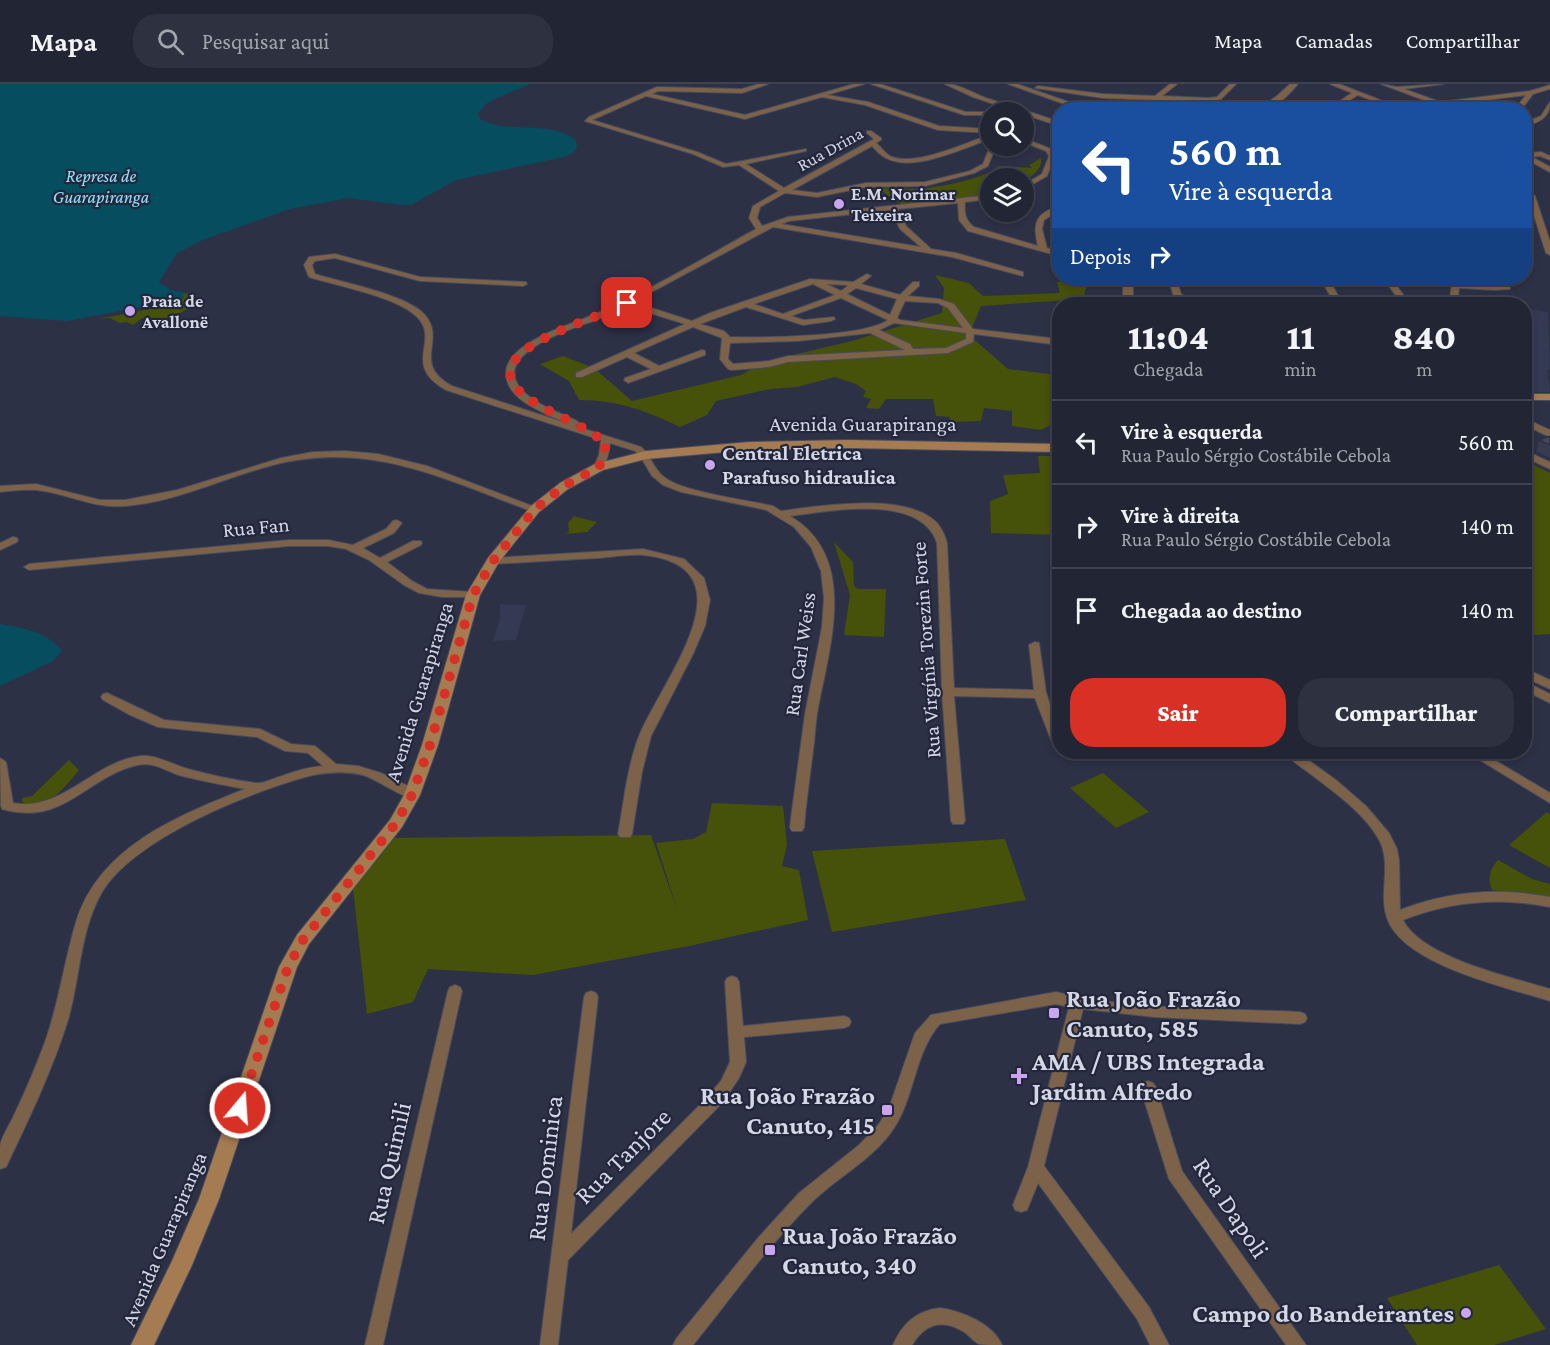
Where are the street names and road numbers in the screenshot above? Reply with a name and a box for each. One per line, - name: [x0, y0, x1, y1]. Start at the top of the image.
- street label: Rua Drina: [794, 123, 866, 175]
- street label: Avenida Guarapiranga: [770, 412, 957, 436]
- street label: Rua Fan: [222, 512, 290, 542]
- street label: Rua Virgínia Torezin Forte: [906, 541, 946, 759]
- street label: Rua Carl Weiss: [779, 591, 821, 717]
- street label: Avenida Guarapiranga: [380, 599, 458, 785]
- street label: Rua Dominica: [522, 1094, 568, 1242]
- street label: Rua Quimili: [361, 1099, 417, 1227]
- street label: Rua Tanjore: [569, 1102, 677, 1210]
- street label: Avenida Guarapiranga: [116, 1148, 212, 1330]
- street label: Rua Dapoli: [1187, 1153, 1275, 1264]

